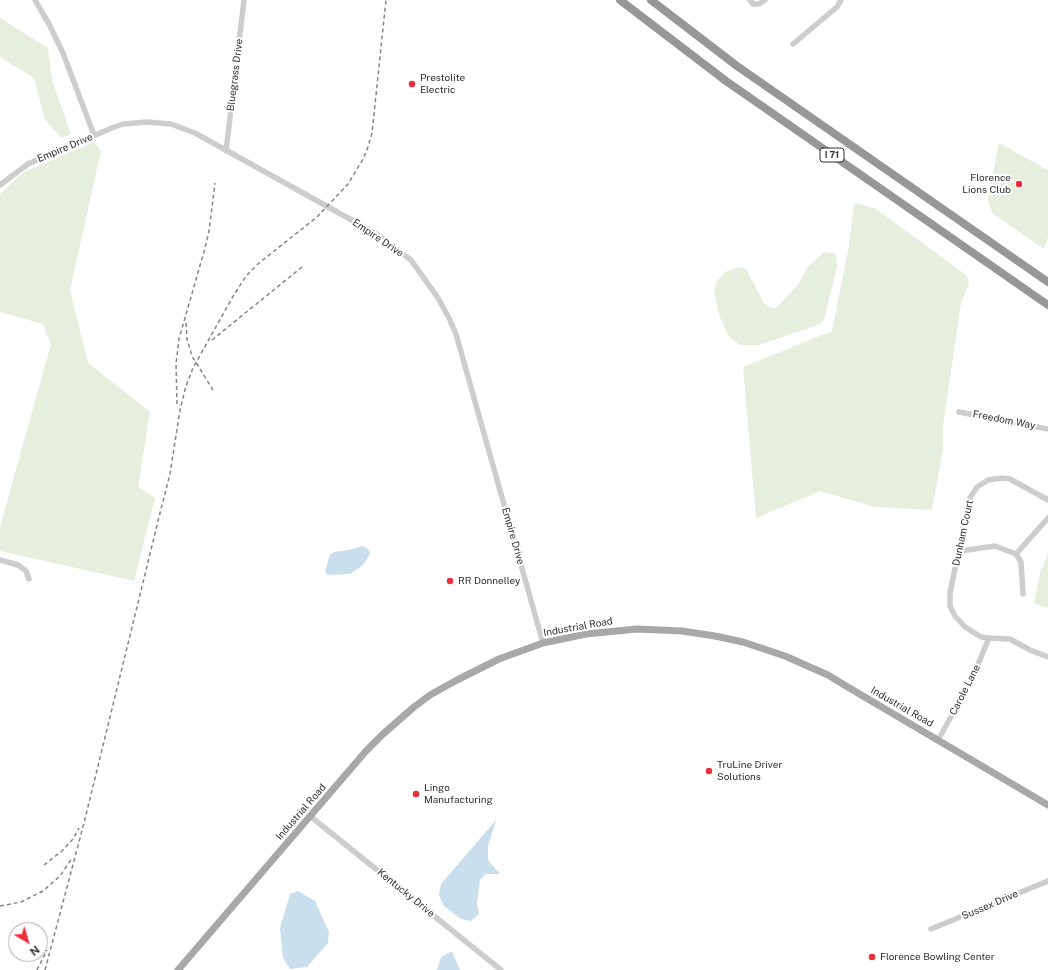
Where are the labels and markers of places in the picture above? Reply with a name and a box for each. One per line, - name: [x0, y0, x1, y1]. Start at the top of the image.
- place label: Prestolite Electric: [420, 72, 465, 96]
- marker: Prestolite Electric: [407, 79, 417, 89]
- place label: Florence Lions Club: [962, 172, 1011, 196]
- marker: Florence Lions Club: [1014, 179, 1024, 189]
- place label: RR Donnelley: [458, 575, 520, 587]
- marker: RR Donnelley: [445, 576, 455, 586]
- place label: TruLine Driver Solutions: [717, 759, 782, 782]
- marker: TruLine Driver Solutions: [704, 766, 714, 776]
- place label: Lingo Manufacturing: [424, 782, 493, 806]
- marker: Lingo Manufacturing: [411, 789, 421, 799]
- place label: Florence Bowling Center: [880, 951, 995, 963]
- marker: Florence Bowling Center: [867, 952, 877, 962]

